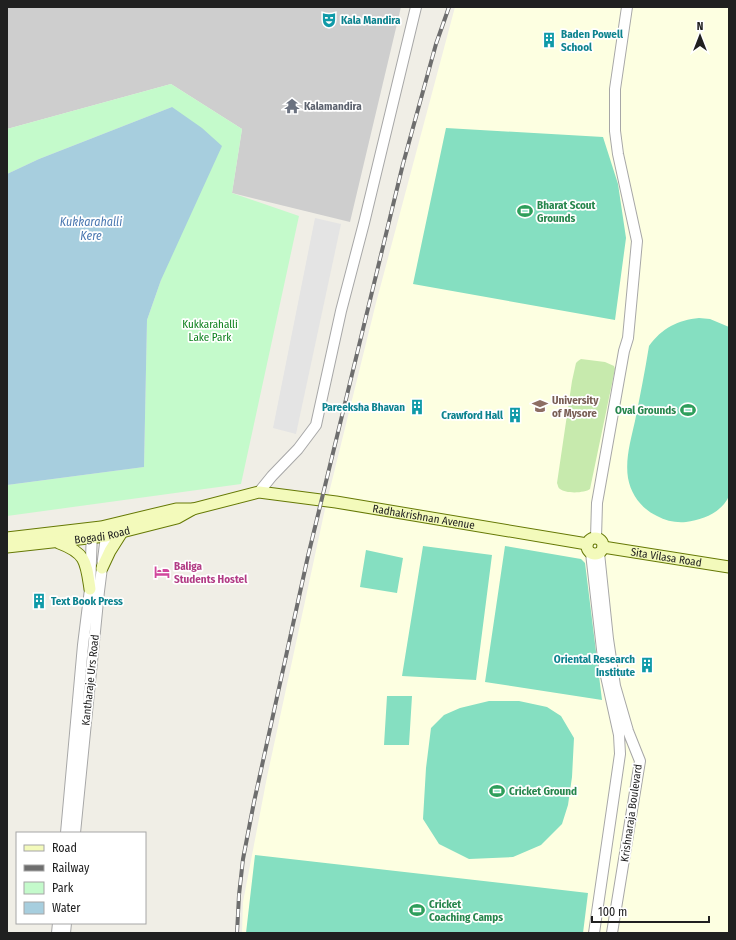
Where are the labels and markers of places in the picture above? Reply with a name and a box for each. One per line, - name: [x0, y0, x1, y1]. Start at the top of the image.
- theatre icon: Kala Mandira: [320, 11, 338, 29]
- place label: Kala Mandira: [341, 14, 401, 27]
- place label: Baden Powell School: [561, 28, 624, 54]
- building icon: Baden Powell School: [540, 31, 558, 49]
- temple icon: Kalamandira: [283, 97, 301, 115]
- place label: Kalamandira: [304, 100, 362, 113]
- place label: Bharat Scout Grounds: [537, 199, 596, 225]
- sports icon: Bharat Scout Grounds: [516, 202, 534, 220]
- place label: University of Mysore: [552, 394, 599, 420]
- school or university icon: University of Mysore: [531, 397, 549, 415]
- building icon: Pareeksha Bhavan: [408, 398, 426, 416]
- place label: Pareeksha Bhavan: [322, 401, 405, 414]
- sports icon: Oval Grounds: [679, 401, 697, 419]
- place label: Oval Grounds: [615, 404, 676, 417]
- building icon: Crawford Hall: [506, 406, 524, 424]
- place label: Crawford Hall: [441, 409, 504, 422]
- place label: Baliga Students Hostel: [174, 560, 248, 586]
- hotel icon: Baliga Students Hostel: [153, 563, 171, 581]
- building icon: Text Book Press: [30, 592, 48, 610]
- place label: Text Book Press: [51, 595, 123, 608]
- place label: Oriental Research Institute: [554, 653, 635, 679]
- building icon: Oriental Research Institute: [638, 656, 656, 674]
- sports icon: Cricket Ground: [488, 782, 506, 800]
- place label: Cricket Ground: [509, 785, 577, 798]
- place label: Cricket Coaching Camps: [429, 898, 503, 924]
- sports icon: Cricket Coaching Camps: [408, 901, 426, 919]

